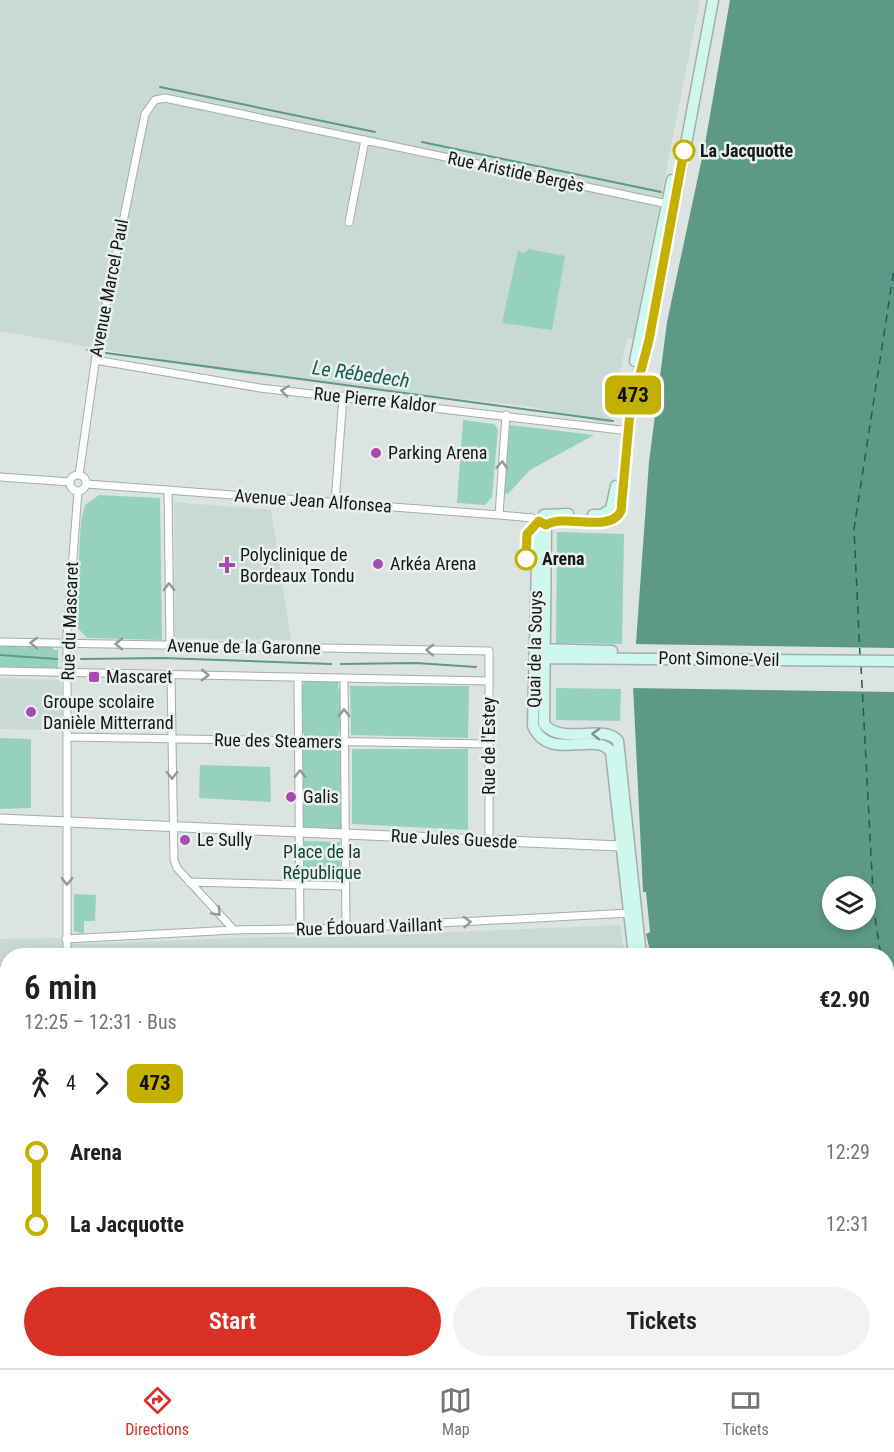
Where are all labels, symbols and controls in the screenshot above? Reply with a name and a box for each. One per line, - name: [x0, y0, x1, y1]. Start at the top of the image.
- marker: La Jacquotte: [673, 140, 695, 162]
- place label: La Jacquotte: [700, 140, 794, 161]
- street label: Rue Aristide Bergès: [446, 147, 586, 196]
- street label: Avenue Marcel Paul: [85, 217, 132, 359]
- water label: Le Rébedech: [311, 355, 411, 393]
- line badge: 473: [598, 376, 668, 414]
- street label: Rue Pierre Kaldor: [313, 383, 438, 416]
- text: 473: [617, 383, 649, 407]
- one-way arrow: [281, 385, 290, 397]
- place label: Parking Arena: [388, 442, 487, 463]
- marker: Parking Arena: [369, 446, 383, 460]
- one-way arrow: [496, 461, 509, 470]
- street label: Avenue Jean Alfonsea: [234, 485, 392, 516]
- place label: Polyclinique de Bordeaux Tondu: [240, 544, 354, 586]
- marker: Arena: [515, 548, 537, 570]
- place label: Arena: [542, 548, 585, 569]
- place label: Arkéa Arena: [390, 553, 476, 574]
- marker: Polyclinique de Bordeaux Tondu: [218, 556, 236, 574]
- marker: Arkéa Arena: [371, 557, 385, 571]
- street label: Rue du Mascaret: [57, 561, 82, 681]
- one-way arrow: [163, 582, 175, 591]
- street label: Quai de la Souys: [523, 590, 546, 708]
- street label: Avenue de la Garonne: [167, 635, 321, 658]
- one-way arrow: [29, 636, 38, 649]
- one-way arrow: [114, 638, 123, 651]
- one-way arrow: [426, 644, 435, 657]
- street label: Pont Simone-Veil: [658, 647, 780, 670]
- place label: Mascaret: [106, 666, 172, 687]
- one-way arrow: [201, 669, 210, 682]
- marker: Mascaret: [87, 670, 101, 684]
- place label: Groupe scolaire Danièle Mitterrand: [43, 691, 174, 733]
- street label: Rue de l'Estey: [478, 697, 499, 795]
- marker: Groupe scolaire Danièle Mitterrand: [24, 705, 38, 719]
- one-way arrow: [338, 708, 350, 717]
- one-way arrow: [592, 728, 601, 741]
- street label: Rue des Steamers: [214, 729, 342, 752]
- one-way arrow: [294, 770, 306, 779]
- one-way arrow: [166, 771, 178, 780]
- place label: Galis: [303, 786, 339, 807]
- marker: Galis: [284, 790, 298, 804]
- street label: Rue Jules Guesde: [390, 825, 518, 852]
- place label: Le Sully: [197, 829, 252, 850]
- marker: Le Sully: [178, 833, 192, 847]
- park label: Place de la République: [283, 841, 361, 883]
- one-way arrow: [61, 876, 74, 885]
- map controls: [822, 876, 876, 930]
- button: layers: [822, 876, 876, 930]
- one-way arrow: [210, 906, 221, 916]
- street label: Rue Édouard Vaillant: [295, 913, 443, 940]
- one-way arrow: [463, 916, 472, 929]
- text: 6 min: [24, 968, 97, 1007]
- text: €2.90: [819, 987, 870, 1012]
- text: 12:25 – 12:31 · Bus: [24, 1010, 177, 1034]
- icon: walk: [24, 1067, 57, 1100]
- icon: forward: [85, 1067, 118, 1100]
- text: 4: [66, 1071, 76, 1095]
- text: 473: [139, 1071, 171, 1095]
- text: Arena: [70, 1140, 122, 1165]
- text: 12:29: [826, 1140, 870, 1164]
- text: La Jacquotte: [70, 1212, 184, 1237]
- text: 12:31: [826, 1212, 870, 1236]
- button: Start: [24, 1287, 441, 1356]
- button: Tickets: [453, 1287, 870, 1356]
- tab: Directions: [125, 1384, 189, 1439]
- tab: Map: [439, 1384, 472, 1439]
- tab: Tickets: [723, 1384, 769, 1439]

